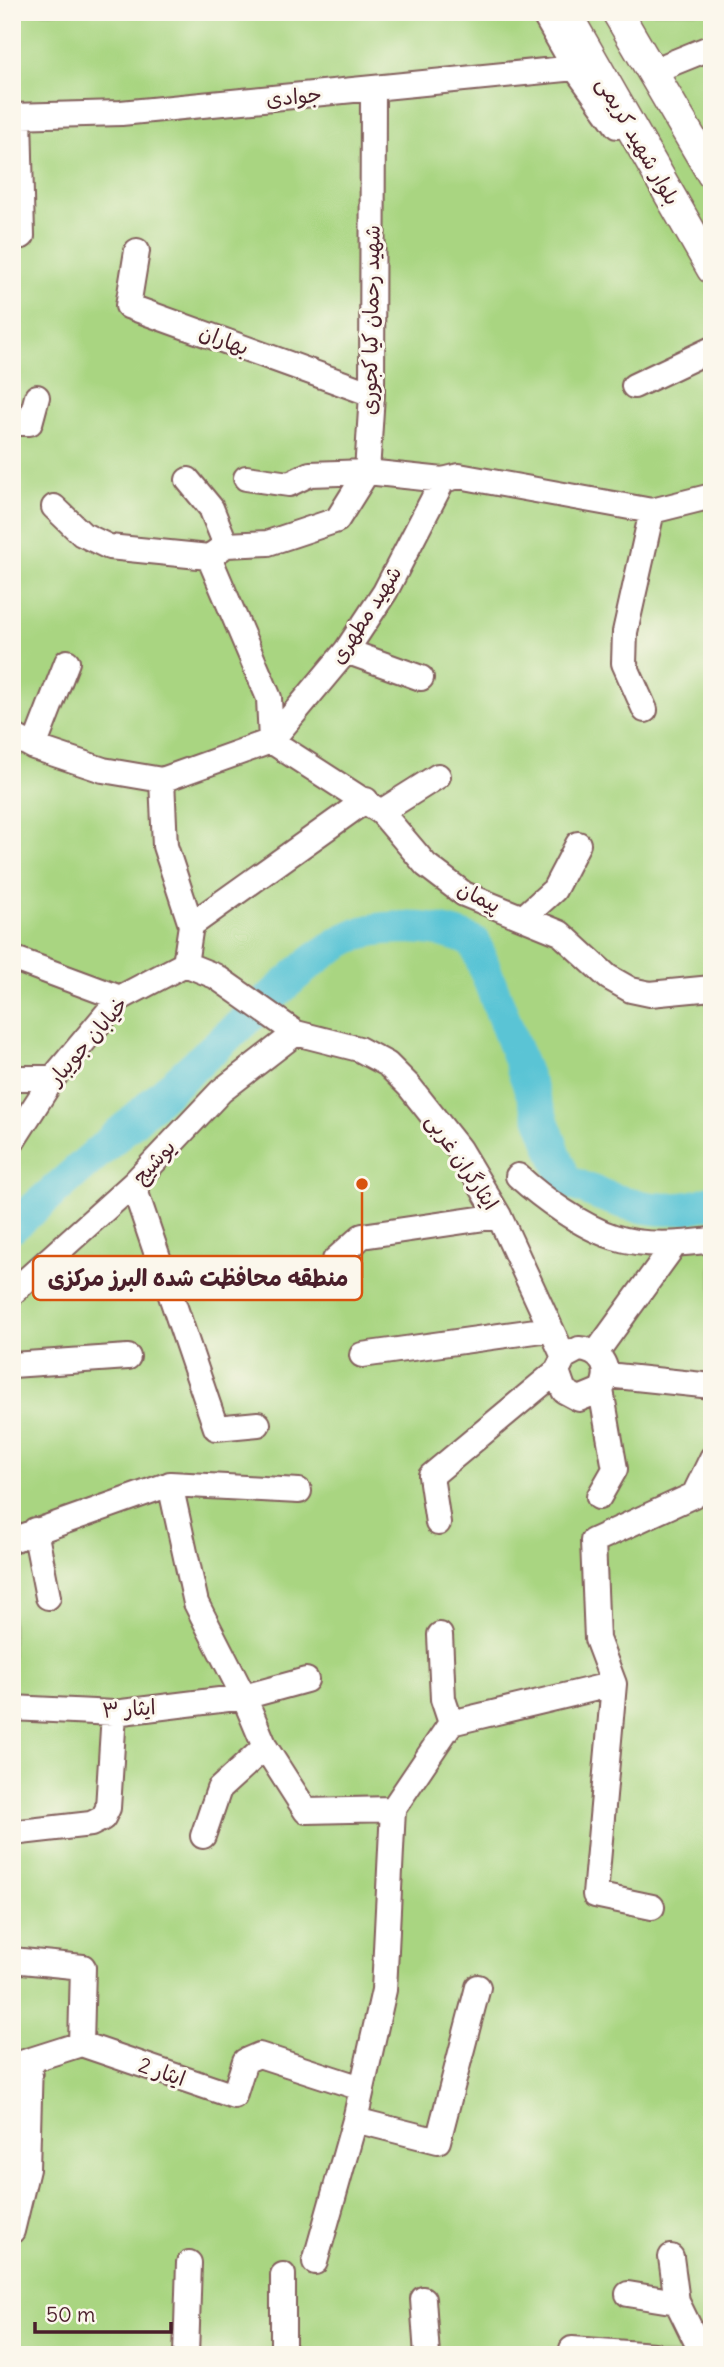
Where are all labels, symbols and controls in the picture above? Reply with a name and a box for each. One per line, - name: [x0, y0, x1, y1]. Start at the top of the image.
- street label: بلوار شهید کریمی: [590, 72, 686, 210]
- street label: جوادی: [265, 81, 323, 112]
- street label: شهید رحمان کیا کجوری: [355, 225, 386, 415]
- street label: بهاران: [196, 318, 253, 361]
- street label: شهید مطهری: [324, 560, 407, 669]
- street label: پیمان: [453, 875, 505, 918]
- street label: خیابان جویبار: [41, 991, 133, 1092]
- street label: ایثارگران غربی: [419, 1108, 505, 1216]
- street label: یوشیج: [126, 1134, 182, 1190]
- callout: منطقه محافظت شده البرز مرکزی: [33, 1256, 362, 1300]
- text: منطقه محافظت شده البرز مرکزی: [48, 1263, 348, 1292]
- street label: ایثار ۳: [101, 1693, 157, 1724]
- street label: ایثار 2: [135, 2051, 189, 2092]
- scale bar: [35, 2290, 172, 2334]
- text: 50 m: [46, 2301, 95, 2328]

